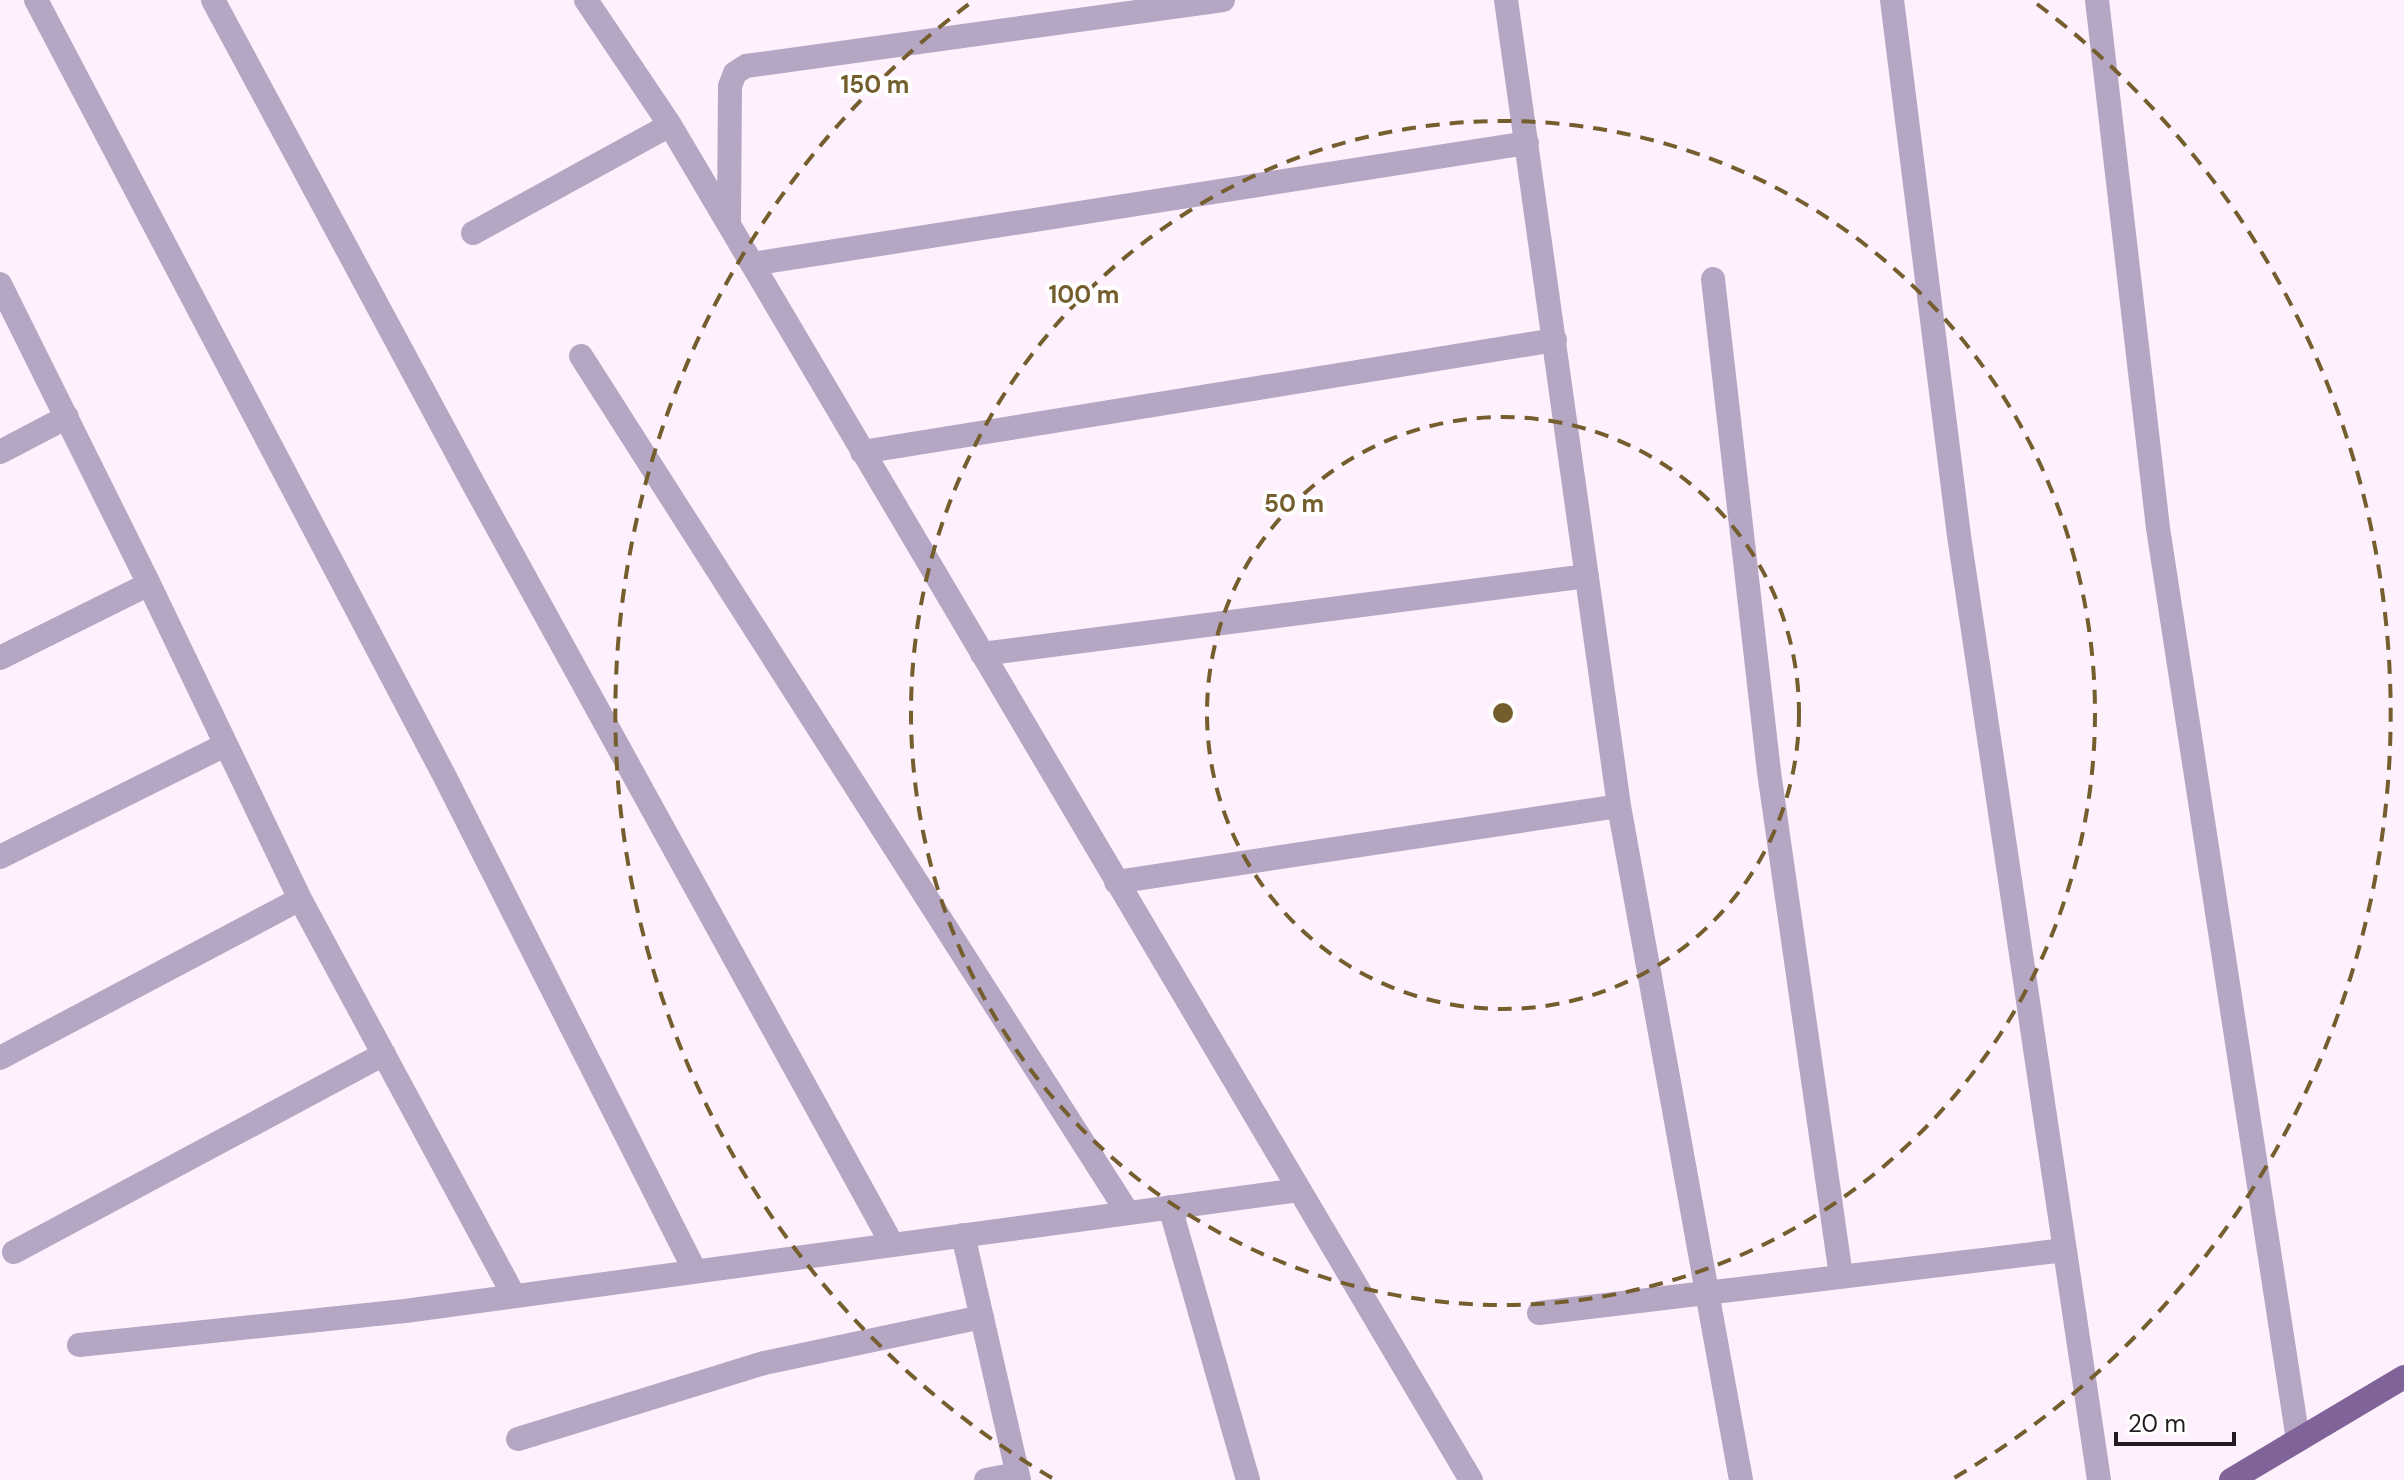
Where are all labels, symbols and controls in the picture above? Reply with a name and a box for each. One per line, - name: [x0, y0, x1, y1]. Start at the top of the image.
- text: 150 m: [841, 69, 909, 100]
- text: 100 m: [1049, 279, 1119, 310]
- text: 50 m: [1264, 488, 1324, 519]
- centre of rings: [1489, 699, 1517, 727]
- scale bar: [2116, 1396, 2234, 1446]
- text: 20 m: [2128, 1408, 2186, 1439]

